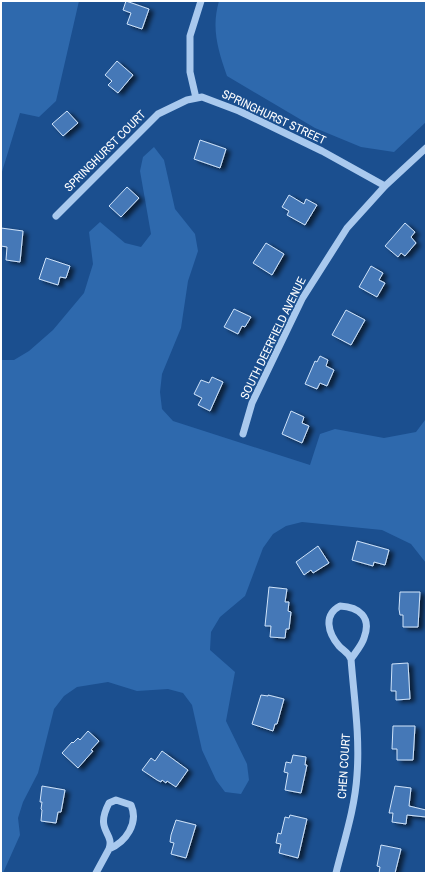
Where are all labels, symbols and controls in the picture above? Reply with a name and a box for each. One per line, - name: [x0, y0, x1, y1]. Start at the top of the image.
- street label: SPRINGHURST STREET: [219, 86, 329, 148]
- street label: SPRINGHURST COURT: [61, 107, 149, 195]
- street label: SOUTH DEERFIELD AVENUE: [236, 274, 310, 402]
- street label: CHEN COURT: [334, 733, 354, 799]

